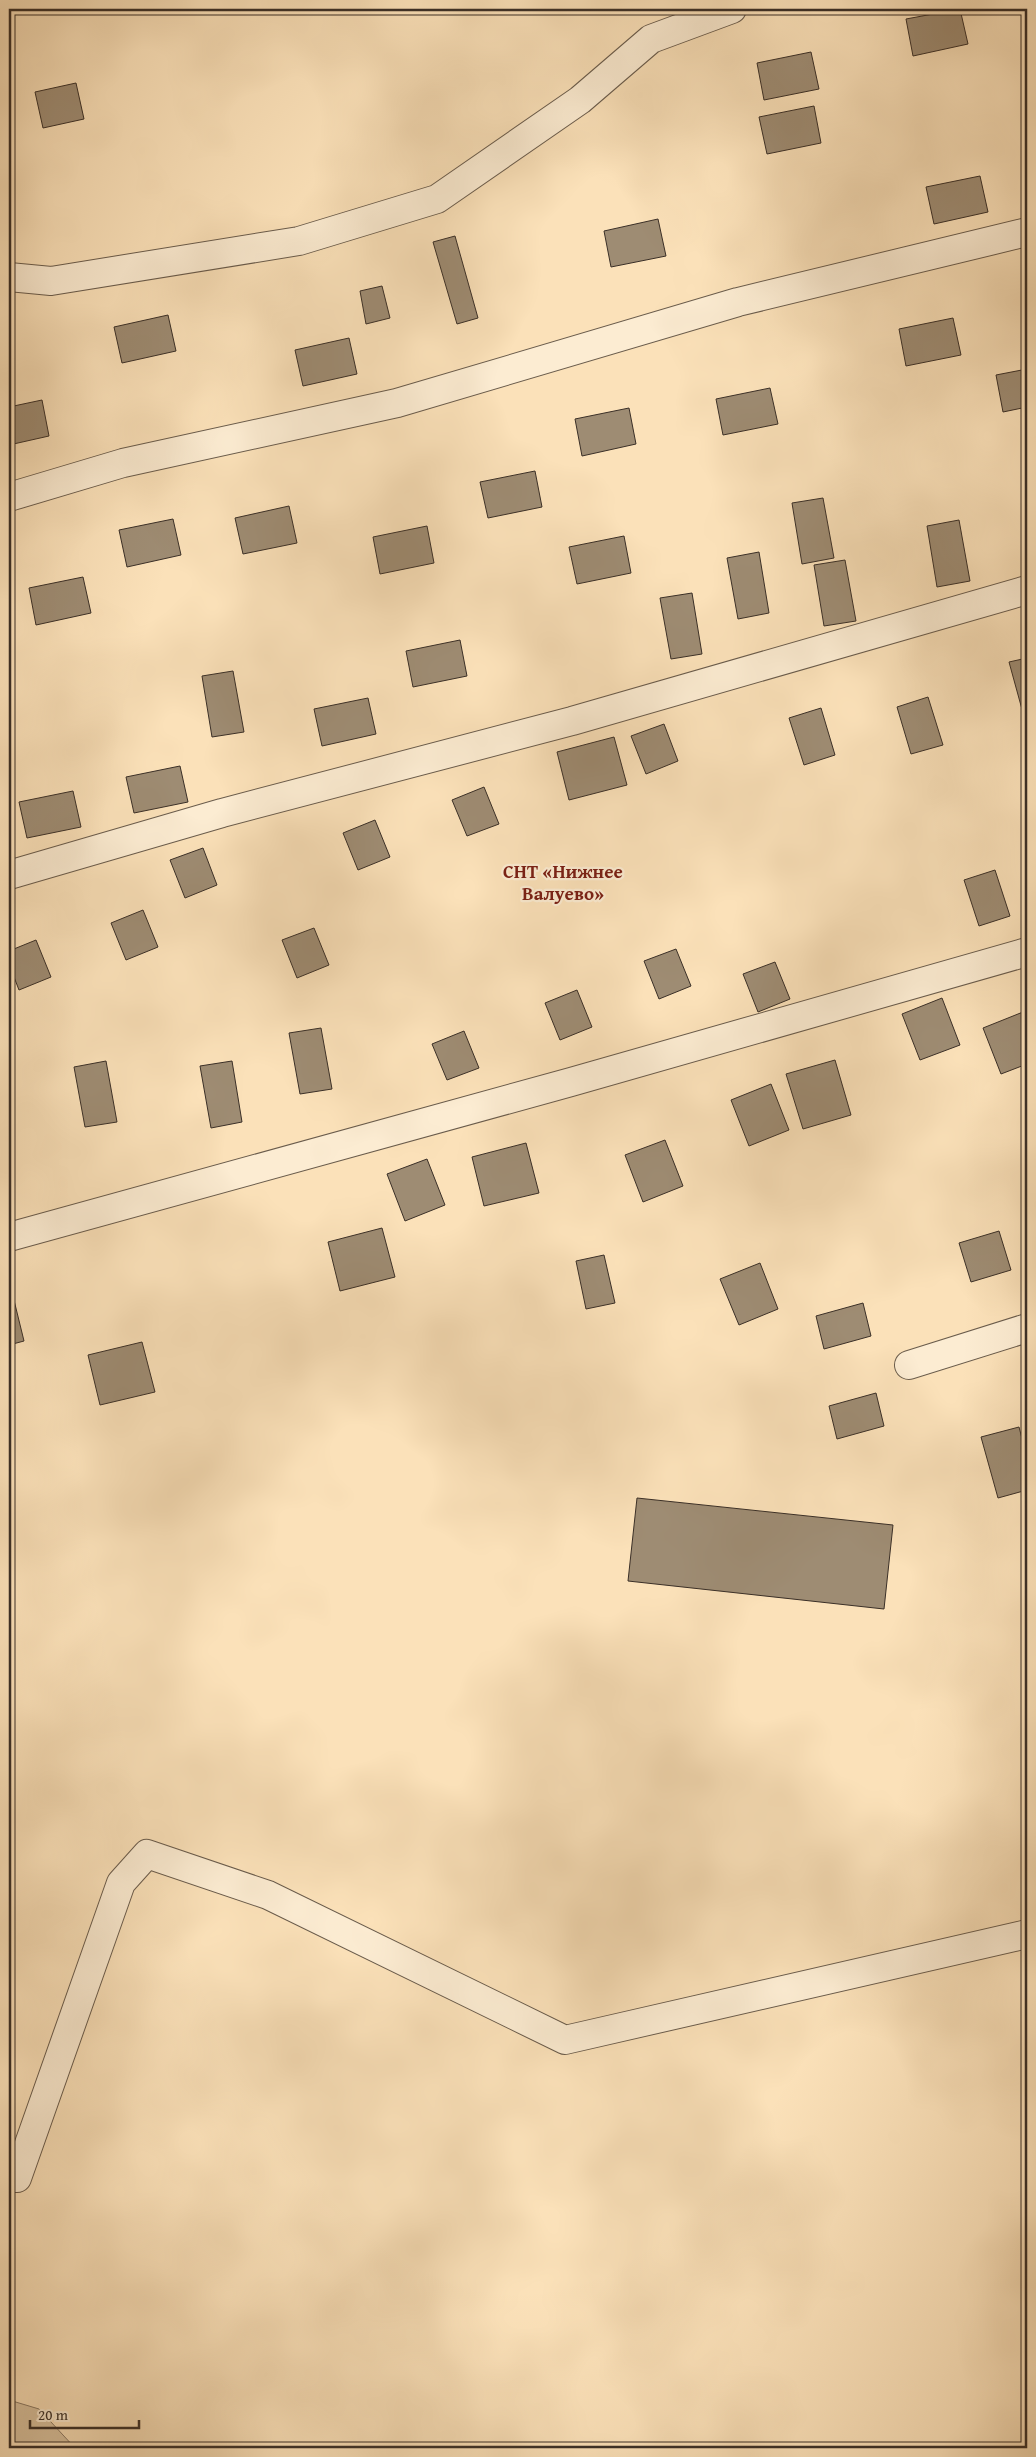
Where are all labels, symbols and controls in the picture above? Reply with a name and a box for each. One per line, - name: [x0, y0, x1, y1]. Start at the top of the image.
- district label: СНТ «Нижнее Валуево»: [503, 857, 623, 907]
- scale bar: [30, 2397, 139, 2429]
- text: 20 m: [38, 2404, 69, 2425]

